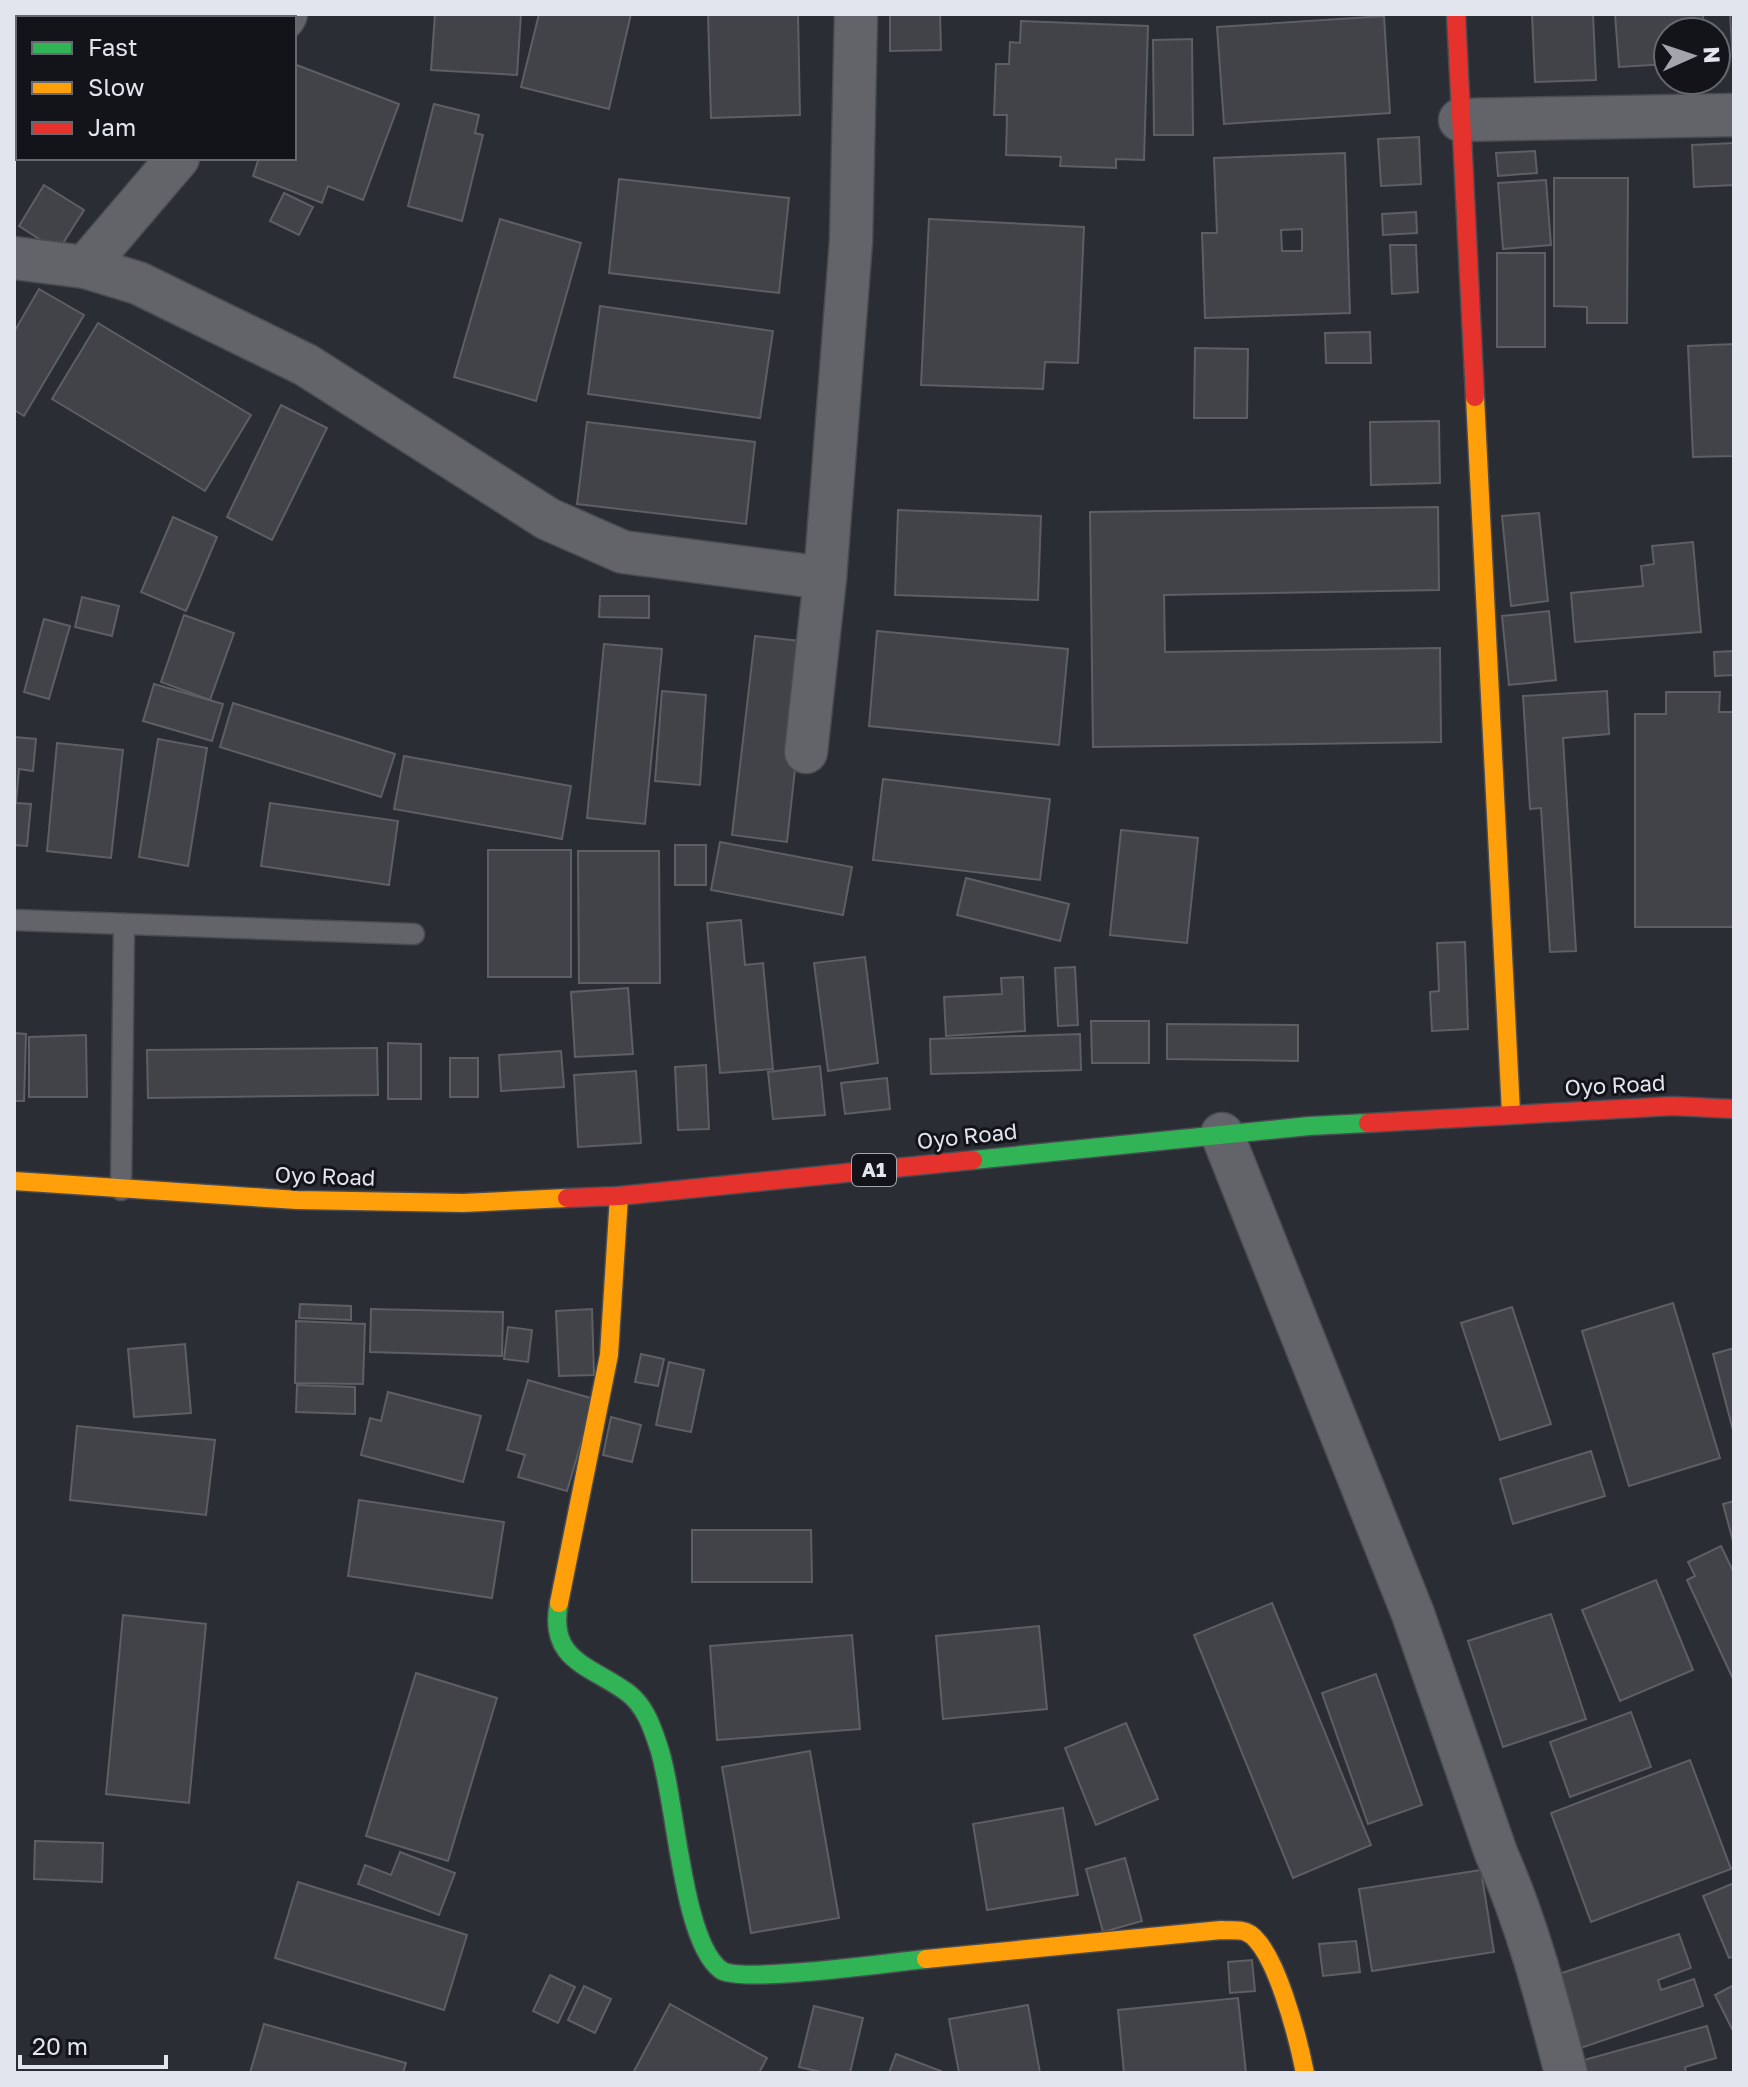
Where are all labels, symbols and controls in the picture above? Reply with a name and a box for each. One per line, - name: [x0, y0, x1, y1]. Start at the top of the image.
- legend: [16, 16, 296, 160]
- north arrow: [1652, 16, 1732, 96]
- text: Fast: [88, 32, 138, 61]
- text: N: [1699, 46, 1726, 64]
- text: Slow: [88, 72, 144, 101]
- text: Jam: [88, 112, 136, 141]
- street label: Oyo Road: [1564, 1068, 1666, 1101]
- street label: Oyo Road: [915, 1117, 1018, 1154]
- road number: A1: [852, 1154, 896, 1186]
- street label: Oyo Road: [274, 1160, 376, 1191]
- scale bar: [20, 2019, 166, 2069]
- text: 20 m: [32, 2031, 88, 2060]

